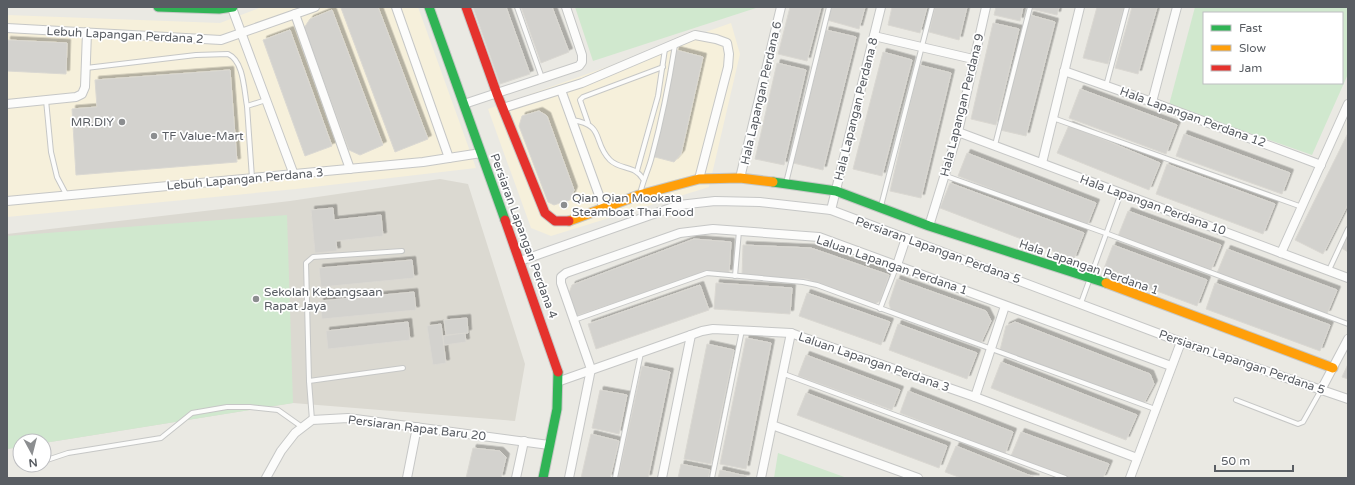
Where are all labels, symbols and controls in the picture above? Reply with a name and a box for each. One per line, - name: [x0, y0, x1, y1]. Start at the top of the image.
- legend: [1203, 12, 1343, 84]
- street label: Hala Lapangan Perdana 6: [738, 20, 784, 166]
- text: Fast: [1239, 21, 1263, 35]
- street label: Lebuh Lapangan Perdana 2: [46, 24, 204, 46]
- street label: Hala Lapangan Perdana 9: [937, 32, 987, 178]
- street label: Hala Lapangan Perdana 8: [831, 36, 881, 182]
- text: Slow: [1239, 41, 1266, 55]
- text: Jam: [1239, 61, 1262, 75]
- street label: Hala Lapangan Perdana 12: [1118, 84, 1268, 150]
- place label: MR.DIY: [71, 115, 114, 129]
- marker: MR.DIY: [117, 117, 127, 127]
- place label: TF Value-Mart: [162, 129, 244, 143]
- marker: TF Value-Mart: [149, 131, 159, 141]
- street label: Persiaran Lapangan Perdana 4: [488, 152, 561, 321]
- street label: Lebuh Lapangan Perdana 3: [166, 165, 324, 193]
- street label: Hala Lapangan Perdana 10: [1078, 172, 1228, 238]
- place label: Qian Qian Mookata Steamboat Thai Food: [572, 191, 694, 219]
- marker: Qian Qian Mookata Steamboat Thai Food: [559, 200, 569, 210]
- street label: Persiaran Lapangan Perdana 5: [854, 214, 1022, 286]
- street label: Laluan Lapangan Perdana 1: [814, 232, 970, 298]
- street label: Hala Lapangan Perdana 1: [1017, 236, 1161, 298]
- place label: Sekolah Kebangsaan Rapat Jaya: [264, 285, 383, 313]
- marker: Sekolah Kebangsaan Rapat Jaya: [251, 294, 261, 304]
- street label: Persiaran Lapangan Perdana 5: [1157, 327, 1327, 397]
- street label: Laluan Lapangan Perdana 3: [796, 329, 952, 395]
- street label: Persiaran Rapat Baru 20: [347, 413, 487, 443]
- north arrow: [12, 433, 52, 473]
- scale bar: [1215, 447, 1293, 473]
- text: 50 m: [1221, 454, 1250, 468]
- text: N: [28, 455, 38, 469]

